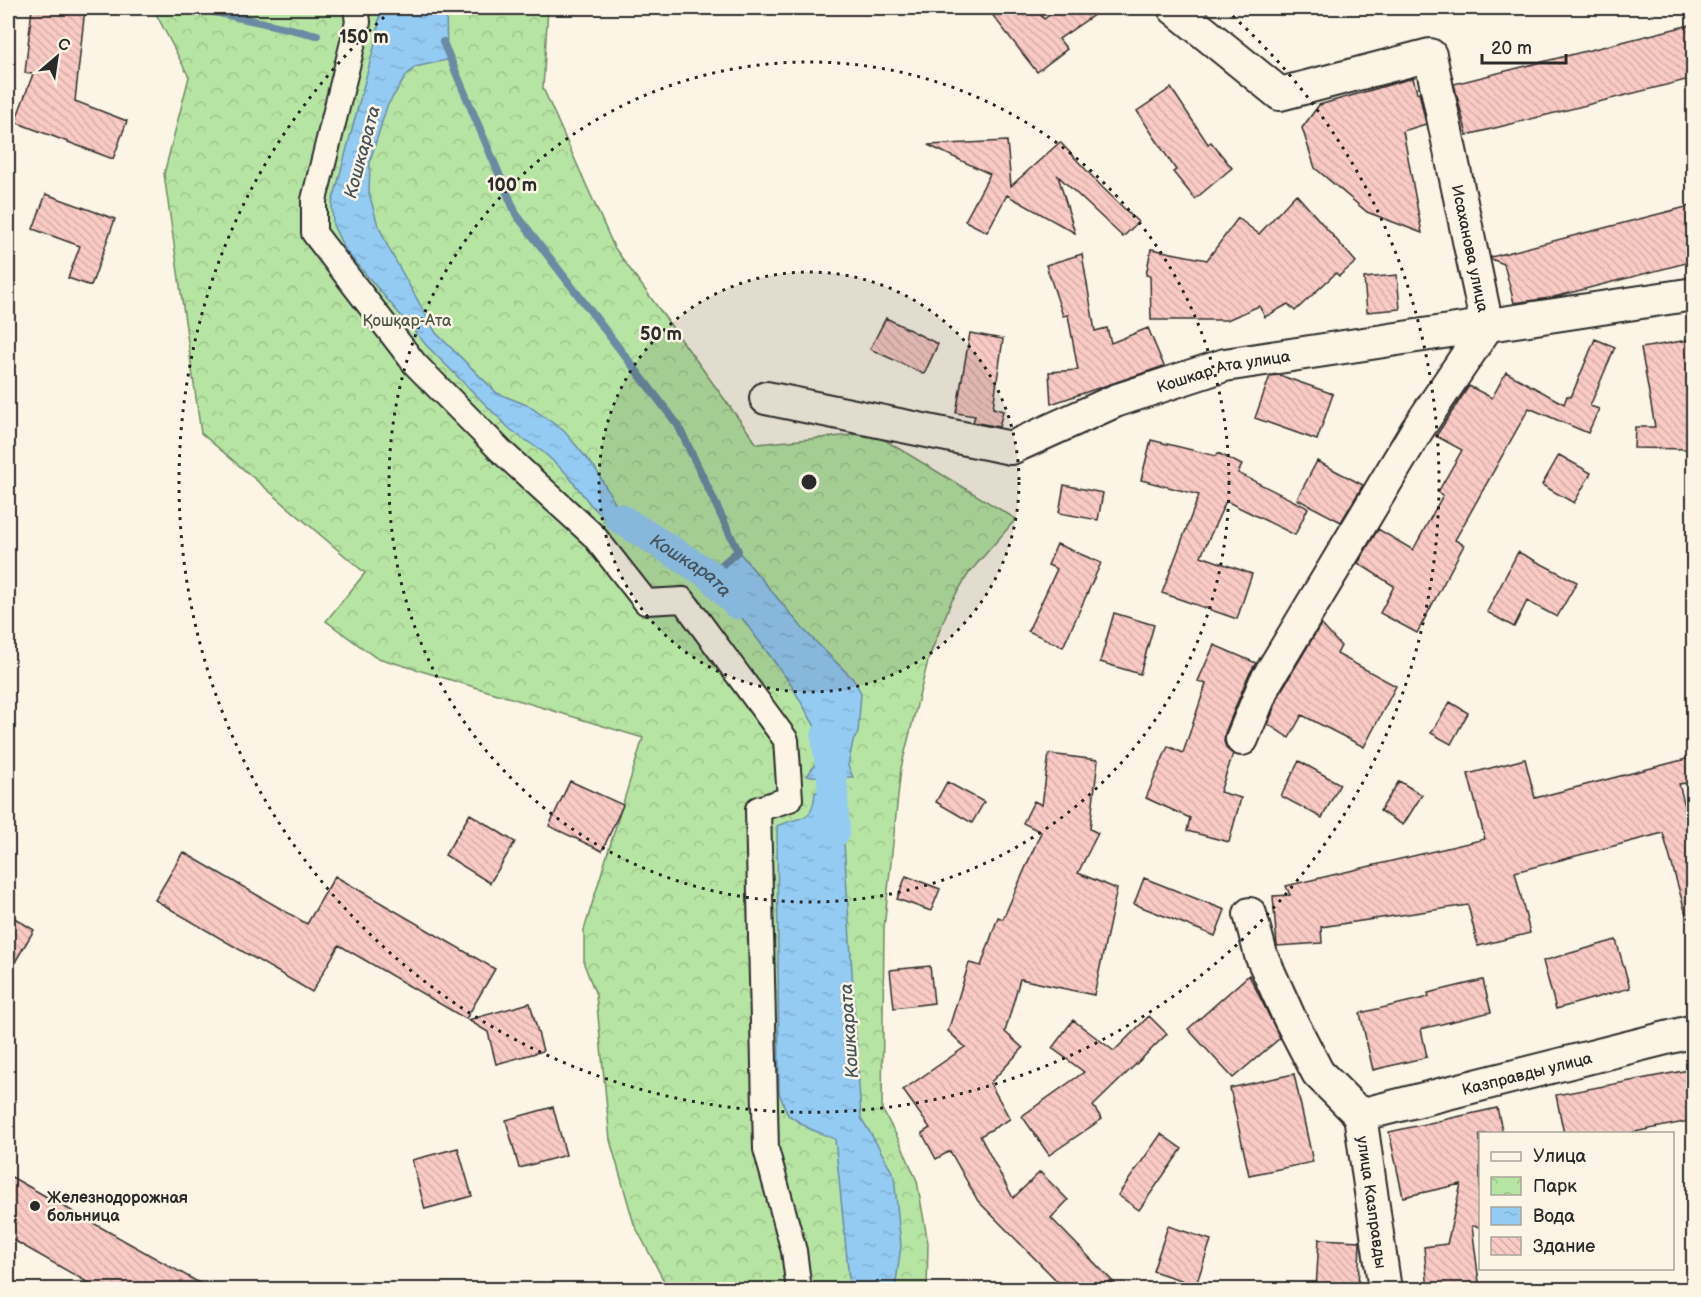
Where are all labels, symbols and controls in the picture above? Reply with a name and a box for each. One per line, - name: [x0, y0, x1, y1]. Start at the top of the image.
- north arrow: [27, 27, 87, 87]
- text: 150 m: [339, 27, 389, 48]
- scale bar: [1482, 27, 1566, 65]
- text: С: [54, 34, 73, 56]
- text: 20 m: [1491, 38, 1532, 59]
- water label: Кошкарата: [340, 104, 385, 201]
- text: 100 m: [487, 175, 537, 196]
- street label: Исаханова улица: [1447, 183, 1492, 315]
- park label: Қошқар-Ата: [362, 312, 452, 331]
- text: 50 m: [640, 324, 682, 345]
- street label: Кошкар Ата улица: [1155, 347, 1292, 398]
- centre of rings: [799, 472, 819, 492]
- water label: Кошкарата: [646, 530, 735, 602]
- water label: Кошкарата: [836, 983, 863, 1079]
- street label: Казправды улица: [1460, 1049, 1595, 1100]
- legend: [1479, 1132, 1674, 1270]
- street label: улица Казправды: [1352, 1135, 1390, 1270]
- text: Улица: [1533, 1146, 1587, 1167]
- text: Парк: [1533, 1176, 1577, 1197]
- place label: Железнодорожная больница: [47, 1189, 188, 1226]
- marker: Железнодорожная больница: [28, 1199, 42, 1213]
- text: Вода: [1533, 1206, 1575, 1227]
- text: Здание: [1533, 1236, 1595, 1257]

